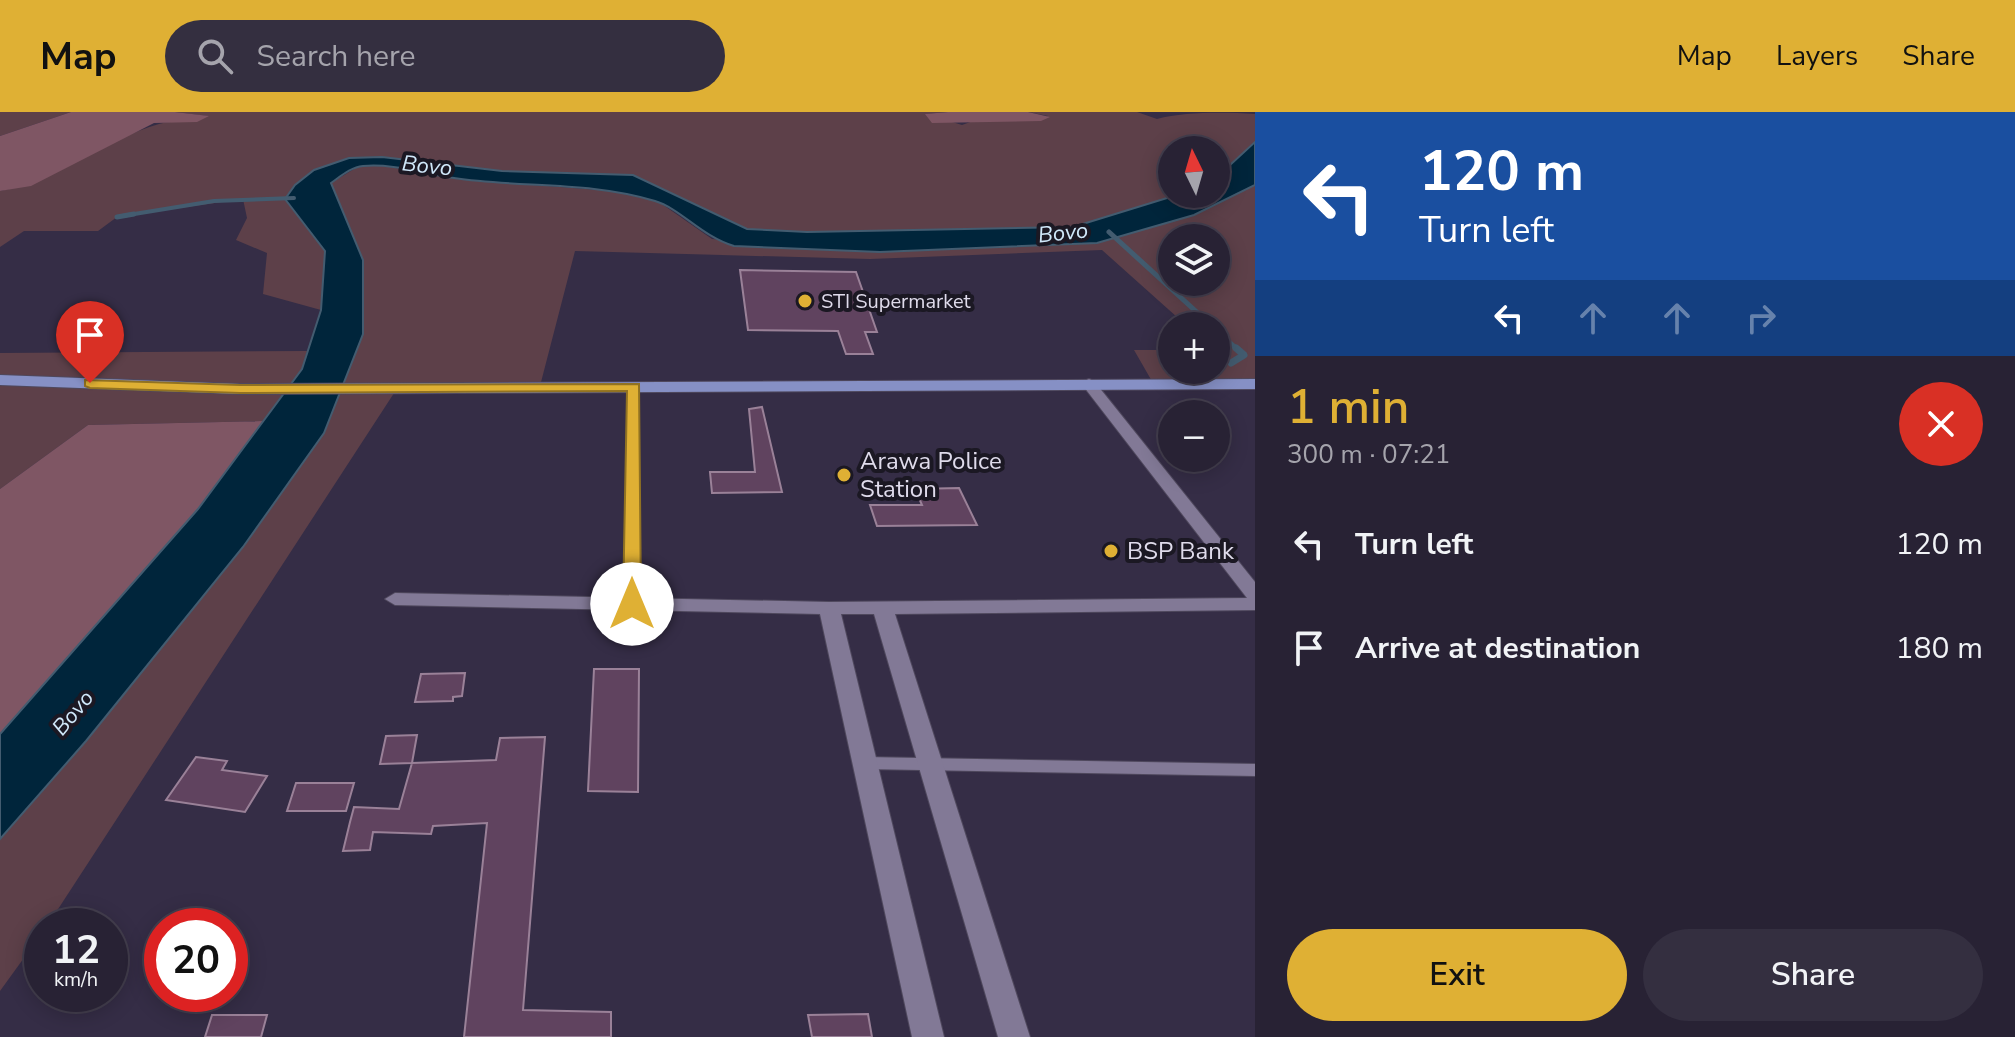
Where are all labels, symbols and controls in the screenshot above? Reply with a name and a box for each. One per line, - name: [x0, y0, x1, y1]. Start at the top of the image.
- search box: [165, 20, 725, 92]
- text: Map: [40, 31, 117, 82]
- icon: search: [193, 34, 237, 78]
- text: Search here: [257, 36, 416, 77]
- text: Map: [1677, 37, 1732, 75]
- text: Layers: [1776, 37, 1858, 75]
- text: Share: [1902, 37, 1975, 75]
- text: 120 m: [1419, 133, 1584, 210]
- north arrow: [1158, 136, 1230, 208]
- map controls: [1158, 136, 1230, 472]
- icon: left: [1287, 144, 1391, 248]
- water label: Bovo: [400, 148, 454, 184]
- text: Turn left: [1419, 206, 1554, 255]
- water label: Bovo: [1036, 215, 1090, 251]
- button: layers: [1158, 224, 1230, 296]
- place label: STI Supermarket: [821, 288, 972, 315]
- marker: STI Supermarket: [796, 292, 814, 310]
- icon: left: [1487, 296, 1531, 340]
- icon: ahead: [1571, 296, 1615, 340]
- icon: ahead: [1655, 296, 1699, 340]
- icon: right: [1739, 296, 1783, 340]
- pin: [56, 301, 124, 383]
- button: +: [1158, 312, 1230, 384]
- icon: arrive: [68, 313, 112, 357]
- text: 1 min: [1287, 374, 1409, 440]
- button: close: [1899, 382, 1983, 466]
- button: −: [1158, 400, 1230, 472]
- text: 300 m · 07:21: [1287, 437, 1450, 472]
- place label: Arawa Police Station: [860, 445, 1002, 505]
- marker: Arawa Police Station: [835, 466, 853, 484]
- icon: left: [1287, 522, 1331, 566]
- text: Turn left: [1355, 524, 1473, 565]
- text: 120 m: [1896, 524, 1983, 565]
- place label: BSP Bank: [1127, 535, 1235, 567]
- marker: BSP Bank: [1102, 542, 1120, 560]
- position arrow: [590, 562, 674, 646]
- icon: arrive: [1287, 626, 1331, 670]
- text: Arrive at destination: [1355, 628, 1640, 669]
- text: 180 m: [1896, 628, 1983, 669]
- water label: Bovo: [45, 684, 101, 742]
- speed limit sign: 20: [144, 908, 248, 1012]
- text: 12: [52, 923, 100, 977]
- button: Exit: [1287, 929, 1627, 1021]
- button: Share: [1643, 929, 1983, 1021]
- text: km/h: [54, 966, 98, 993]

